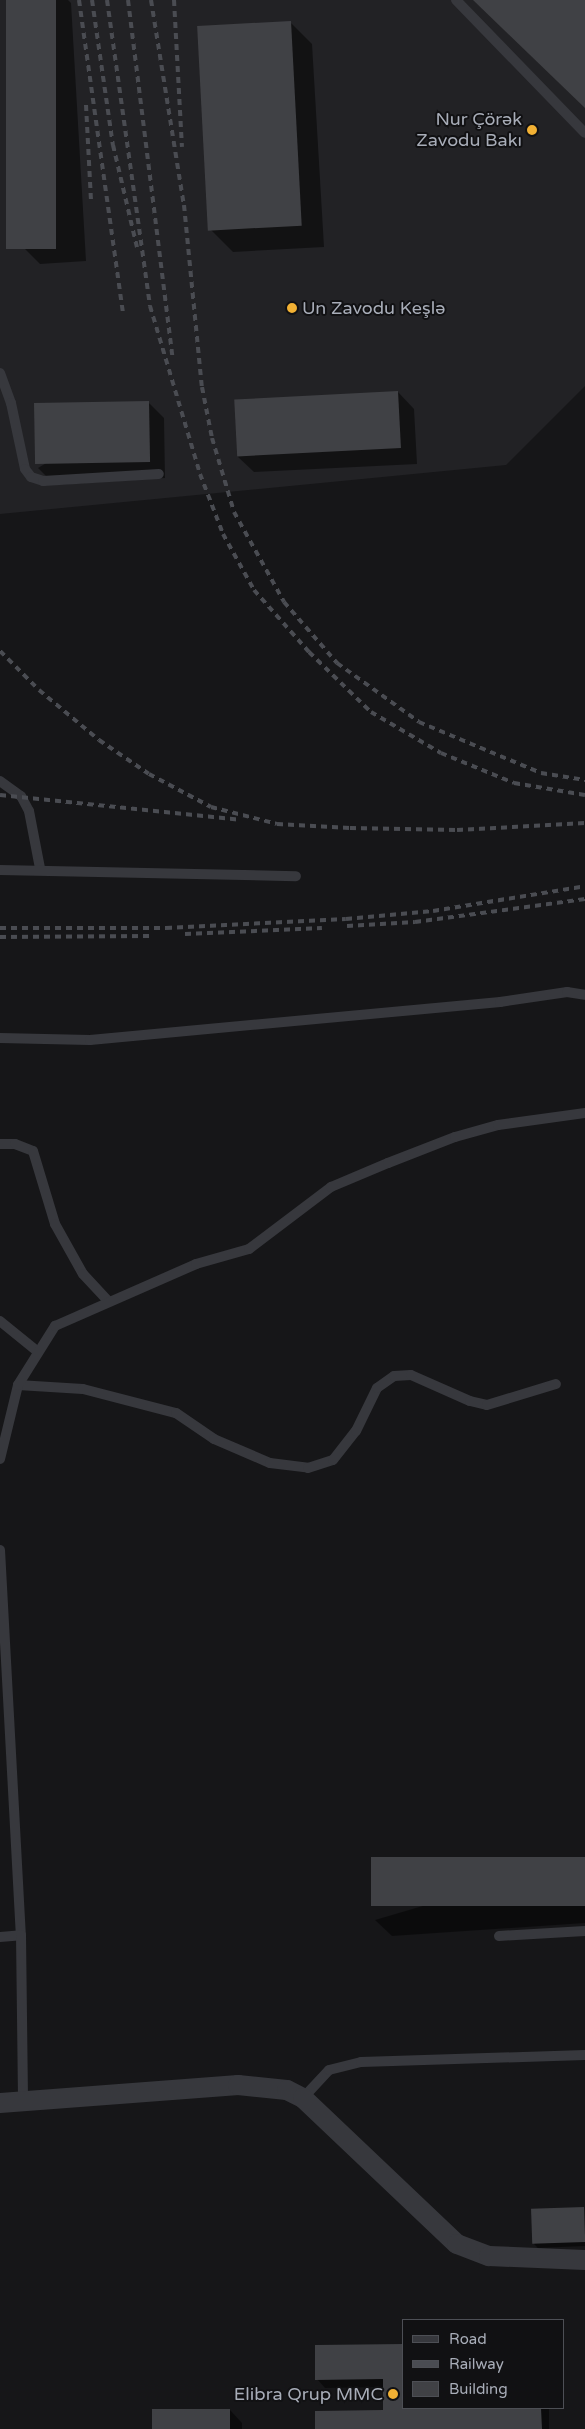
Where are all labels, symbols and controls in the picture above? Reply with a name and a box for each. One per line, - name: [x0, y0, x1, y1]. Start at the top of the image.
- place label: Nur Çörək Zavodu Bakı: [416, 109, 522, 152]
- marker: Nur Çörək Zavodu Bakı: [526, 124, 538, 136]
- place label: Un Zavodu Keşlə: [302, 297, 445, 319]
- marker: Un Zavodu Keşlə: [286, 302, 298, 314]
- legend: [402, 2319, 565, 2409]
- text: Road: [449, 2330, 487, 2348]
- text: Railway: [449, 2355, 504, 2373]
- text: Building: [449, 2380, 508, 2398]
- place label: Elibra Qrup MMC: [234, 2383, 383, 2405]
- marker: Elibra Qrup MMC: [387, 2388, 399, 2400]

